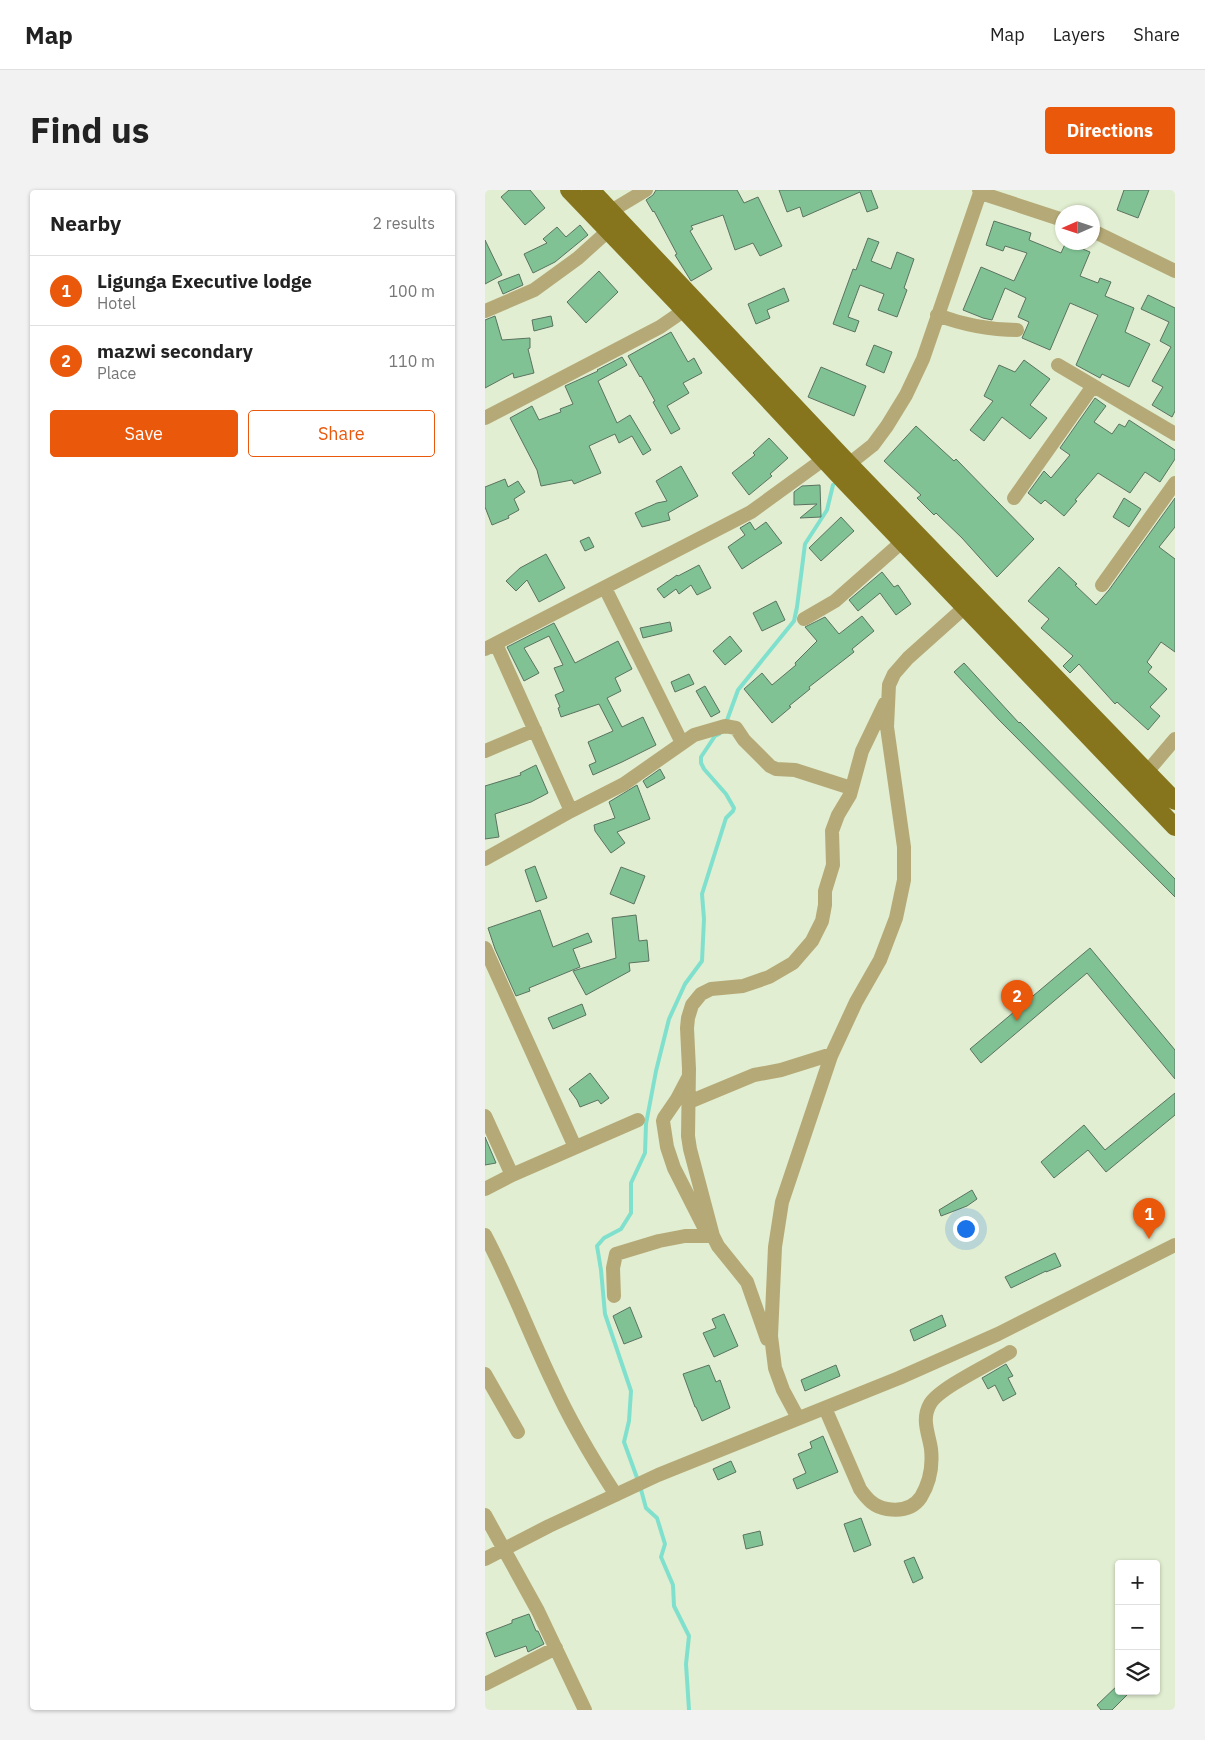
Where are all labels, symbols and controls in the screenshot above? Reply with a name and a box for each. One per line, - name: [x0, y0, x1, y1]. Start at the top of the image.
- text: Map: [25, 19, 73, 51]
- text: Map: [990, 23, 1025, 46]
- text: Layers: [1053, 23, 1105, 46]
- text: Share: [1133, 23, 1180, 46]
- text: Find us: [30, 107, 149, 153]
- button: Directions: [1045, 107, 1175, 154]
- north arrow: [1055, 205, 1100, 250]
- text: Nearby: [50, 209, 121, 237]
- text: 2 results: [372, 213, 435, 233]
- text: Ligunga Executive lodge: [97, 269, 312, 293]
- text: 1: [61, 281, 71, 301]
- text: 100 m: [388, 281, 435, 301]
- text: Hotel: [97, 293, 136, 313]
- text: mazwi secondary: [97, 339, 253, 363]
- text: 2: [61, 351, 71, 371]
- text: 110 m: [388, 351, 435, 371]
- text: Place: [97, 363, 136, 383]
- button: Save: [50, 410, 238, 457]
- button: Share: [248, 410, 435, 457]
- pin: 2: [1001, 980, 1033, 1021]
- pin: 1: [1133, 1198, 1165, 1239]
- your location: [953, 1216, 979, 1242]
- map controls: [1115, 1560, 1160, 1695]
- button: +: [1115, 1560, 1160, 1605]
- button: −: [1115, 1605, 1160, 1650]
- button: layers: [1115, 1650, 1160, 1695]

